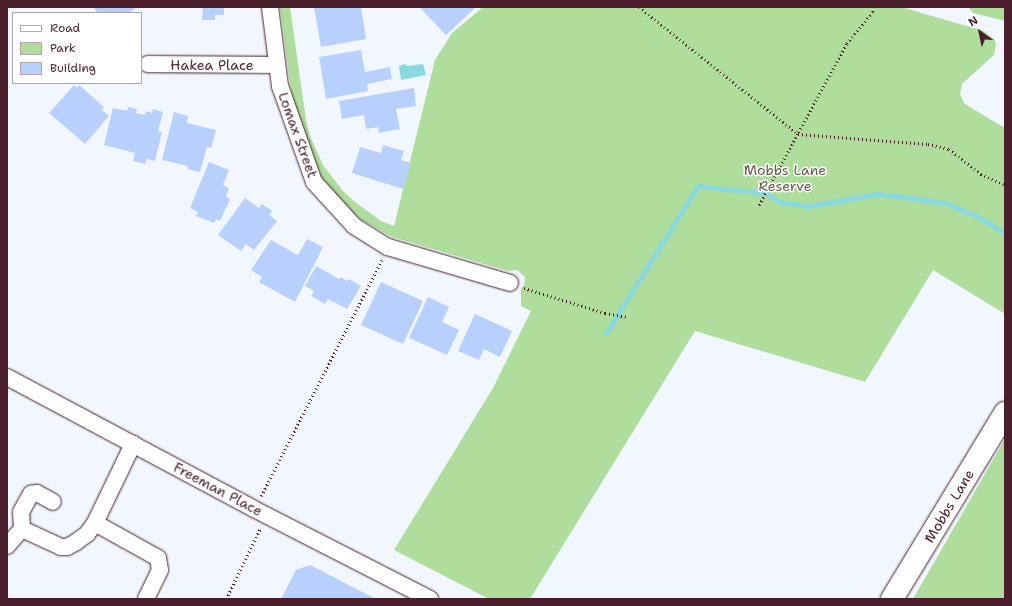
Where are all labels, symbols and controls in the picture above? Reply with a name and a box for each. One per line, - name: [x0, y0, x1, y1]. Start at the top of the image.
- legend: [12, 12, 142, 84]
- north arrow: [960, 12, 1000, 52]
- text: N: [965, 13, 981, 30]
- text: Road: [50, 20, 80, 36]
- text: Park: [50, 40, 76, 56]
- street label: Hakea Place: [170, 57, 254, 73]
- text: Building: [50, 60, 96, 76]
- street label: Lomax Street: [275, 90, 321, 180]
- park label: Mobbs Lane Reserve: [744, 162, 826, 194]
- street label: Freeman Place: [171, 458, 265, 520]
- street label: Mobbs Lane: [921, 466, 977, 546]

